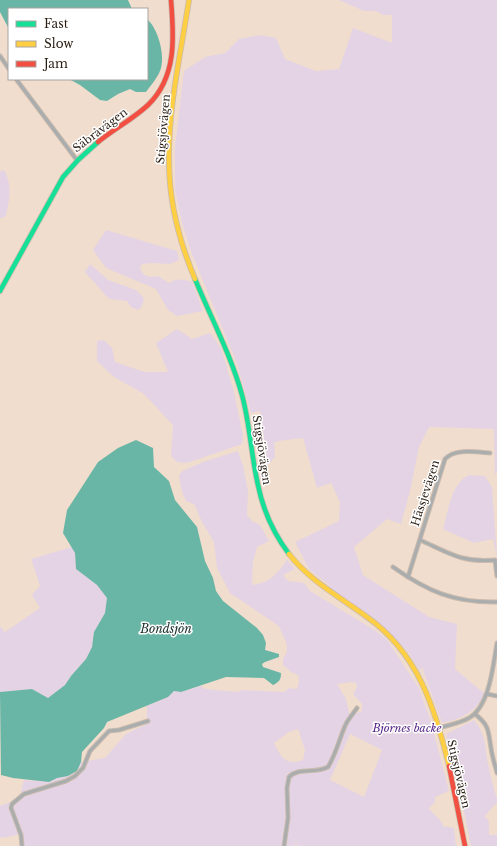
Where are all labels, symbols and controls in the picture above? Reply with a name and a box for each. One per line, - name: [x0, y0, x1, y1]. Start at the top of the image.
- legend: [8, 8, 148, 80]
- text: Fast: [44, 16, 69, 31]
- text: Slow: [44, 36, 74, 51]
- text: Jam: [42, 56, 68, 71]
- street label: Stigsjövägen: [153, 93, 173, 164]
- street label: Säbråvägen: [70, 105, 130, 155]
- street label: Stigsjövägen: [250, 414, 274, 486]
- street label: Hässjevägen: [408, 458, 442, 528]
- water label: Bondsjön: [139, 621, 192, 636]
- park label: Björnes backe: [372, 721, 441, 735]
- street label: Stigsjövägen: [444, 738, 474, 810]

